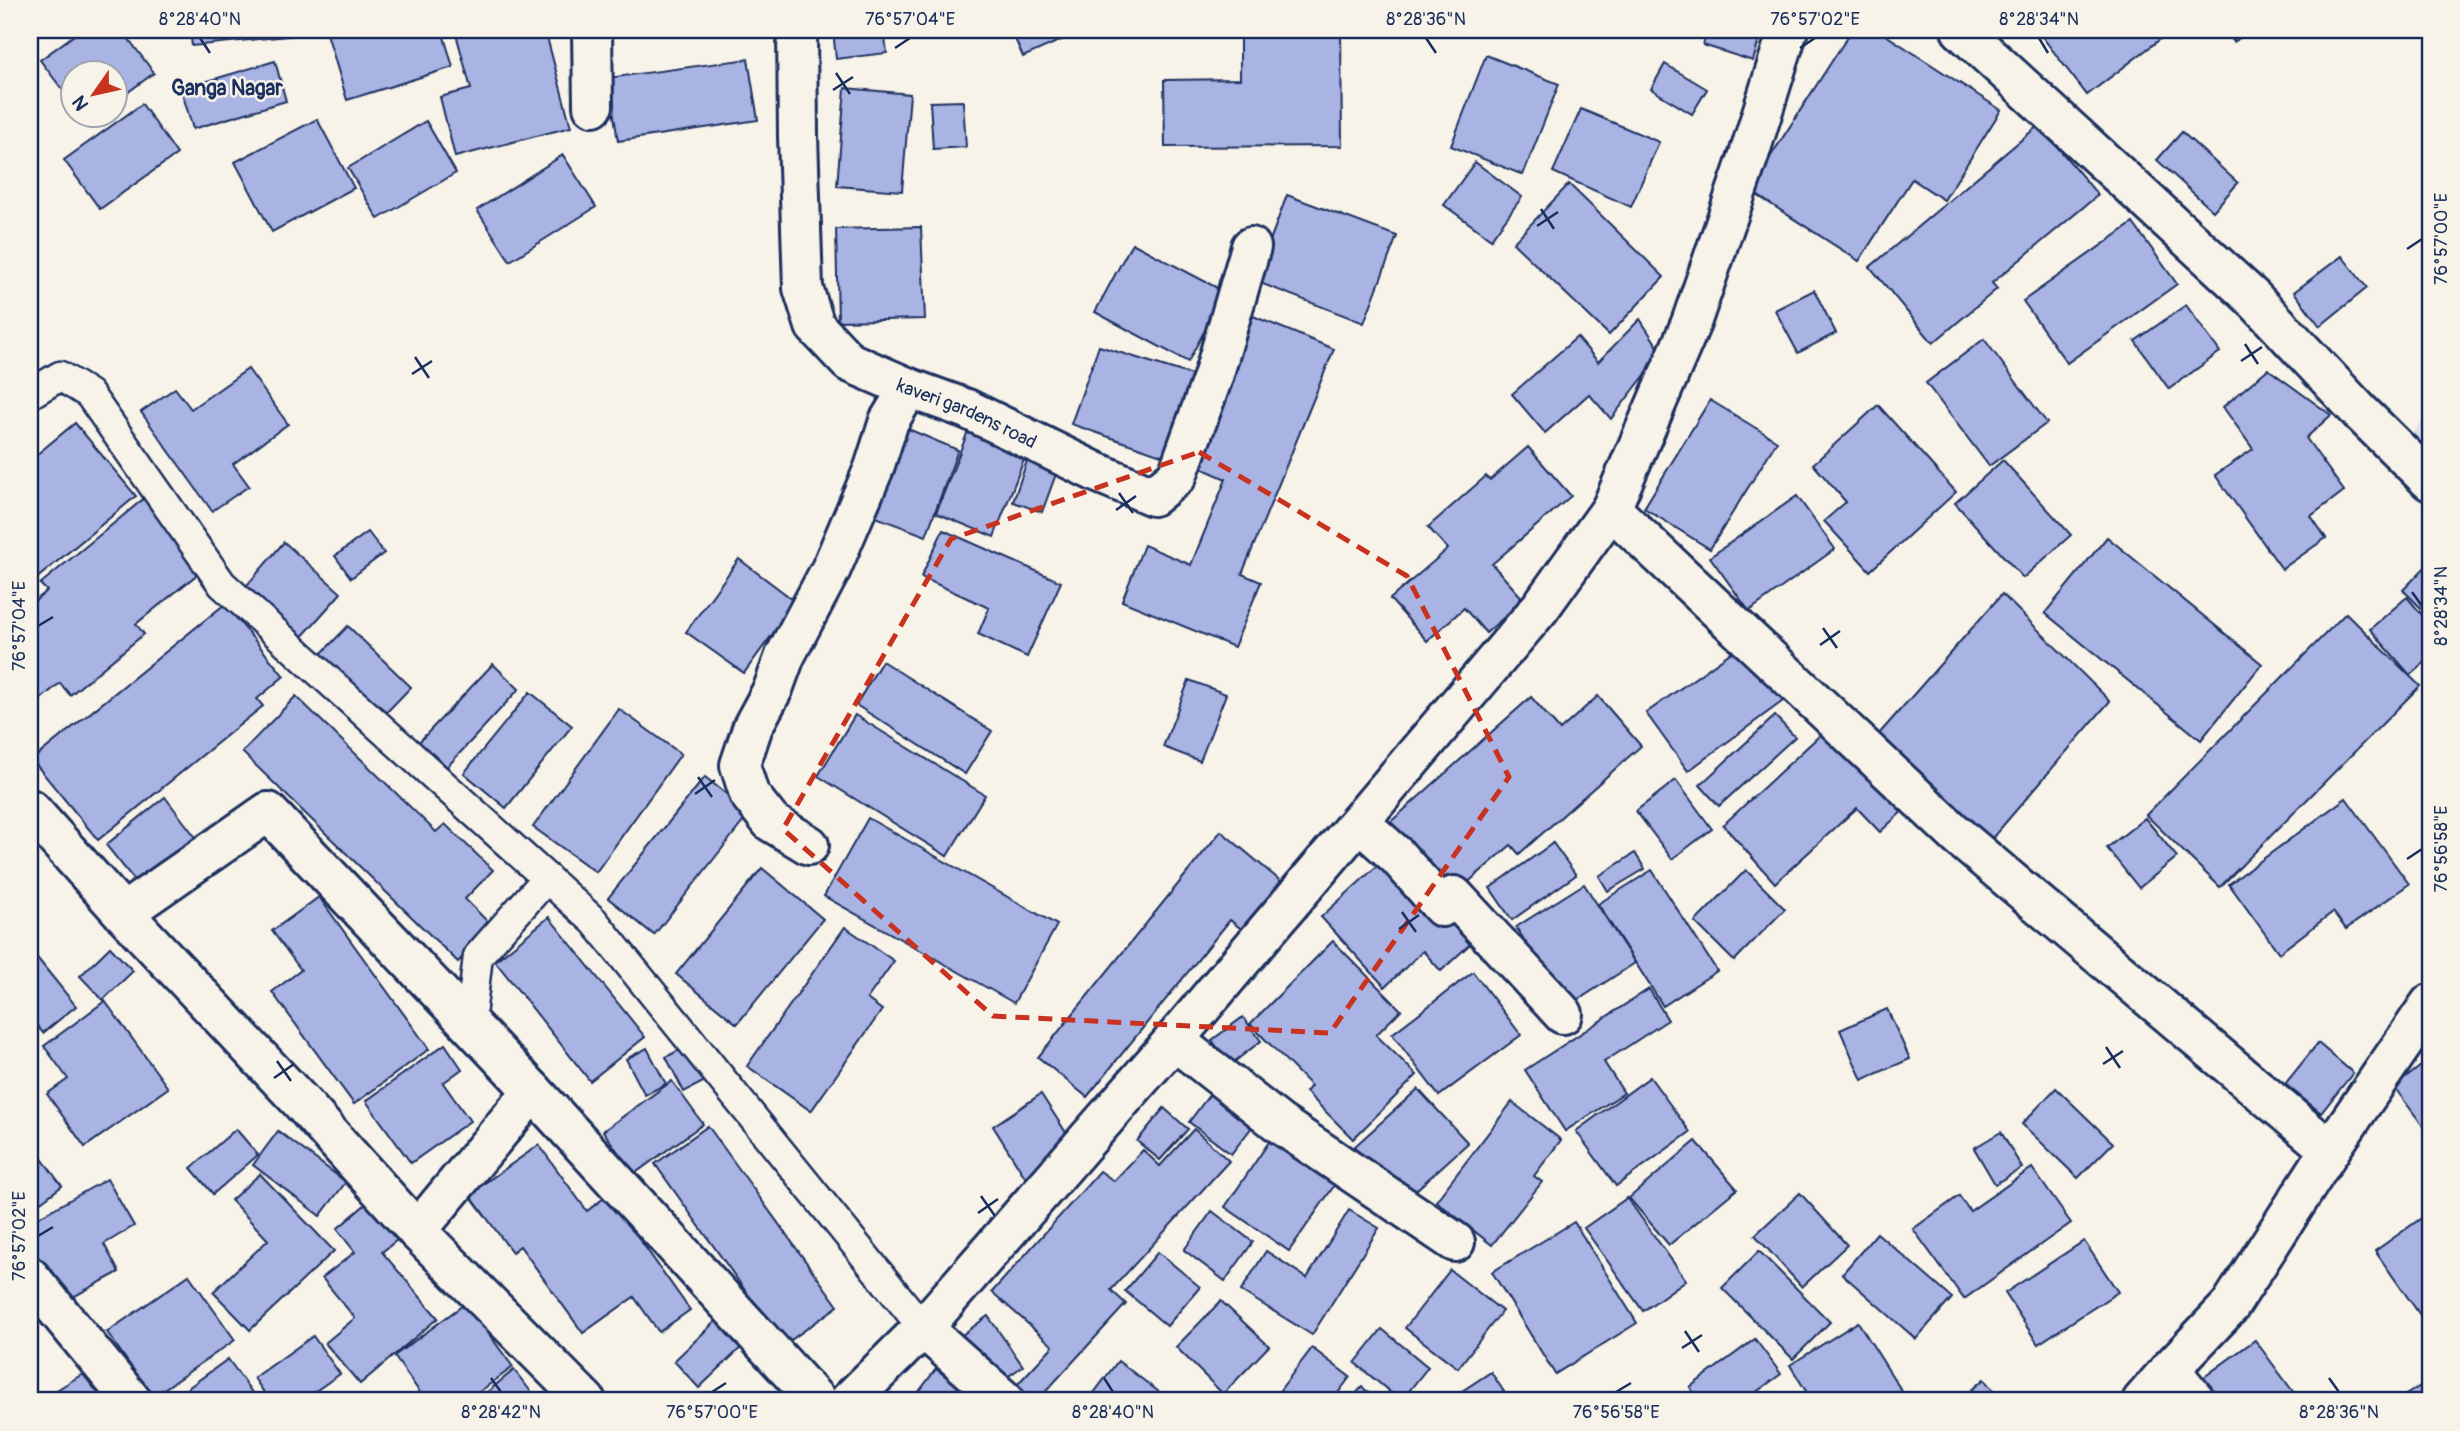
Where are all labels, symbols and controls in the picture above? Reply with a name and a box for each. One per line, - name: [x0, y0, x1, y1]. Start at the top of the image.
- text: 8°28'40"N: [159, 8, 241, 31]
- text: 76°57'04"E: [865, 8, 955, 31]
- text: 8°28'36"N: [1386, 8, 1466, 31]
- text: 76°57'02"E: [1770, 8, 1860, 31]
- text: 8°28'34"N: [1999, 8, 2079, 31]
- north arrow: [60, 60, 130, 130]
- district label: Ganga Nagar: [171, 75, 283, 102]
- text: N: [67, 91, 94, 115]
- text: 76°57'00"E: [2430, 193, 2453, 285]
- street label: kaveri gardens road: [893, 373, 1041, 454]
- text: 8°28'34"N: [2430, 566, 2453, 646]
- text: 76°57'04"E: [8, 581, 31, 671]
- text: 76°56'58"E: [2430, 805, 2453, 893]
- text: 76°57'02"E: [8, 1191, 31, 1281]
- text: 8°28'42"N: [461, 1401, 541, 1424]
- text: 76°57'00"E: [666, 1401, 758, 1424]
- text: 8°28'40"N: [1072, 1401, 1154, 1424]
- text: 76°56'58"E: [1572, 1401, 1660, 1424]
- text: 8°28'36"N: [2299, 1401, 2379, 1424]

